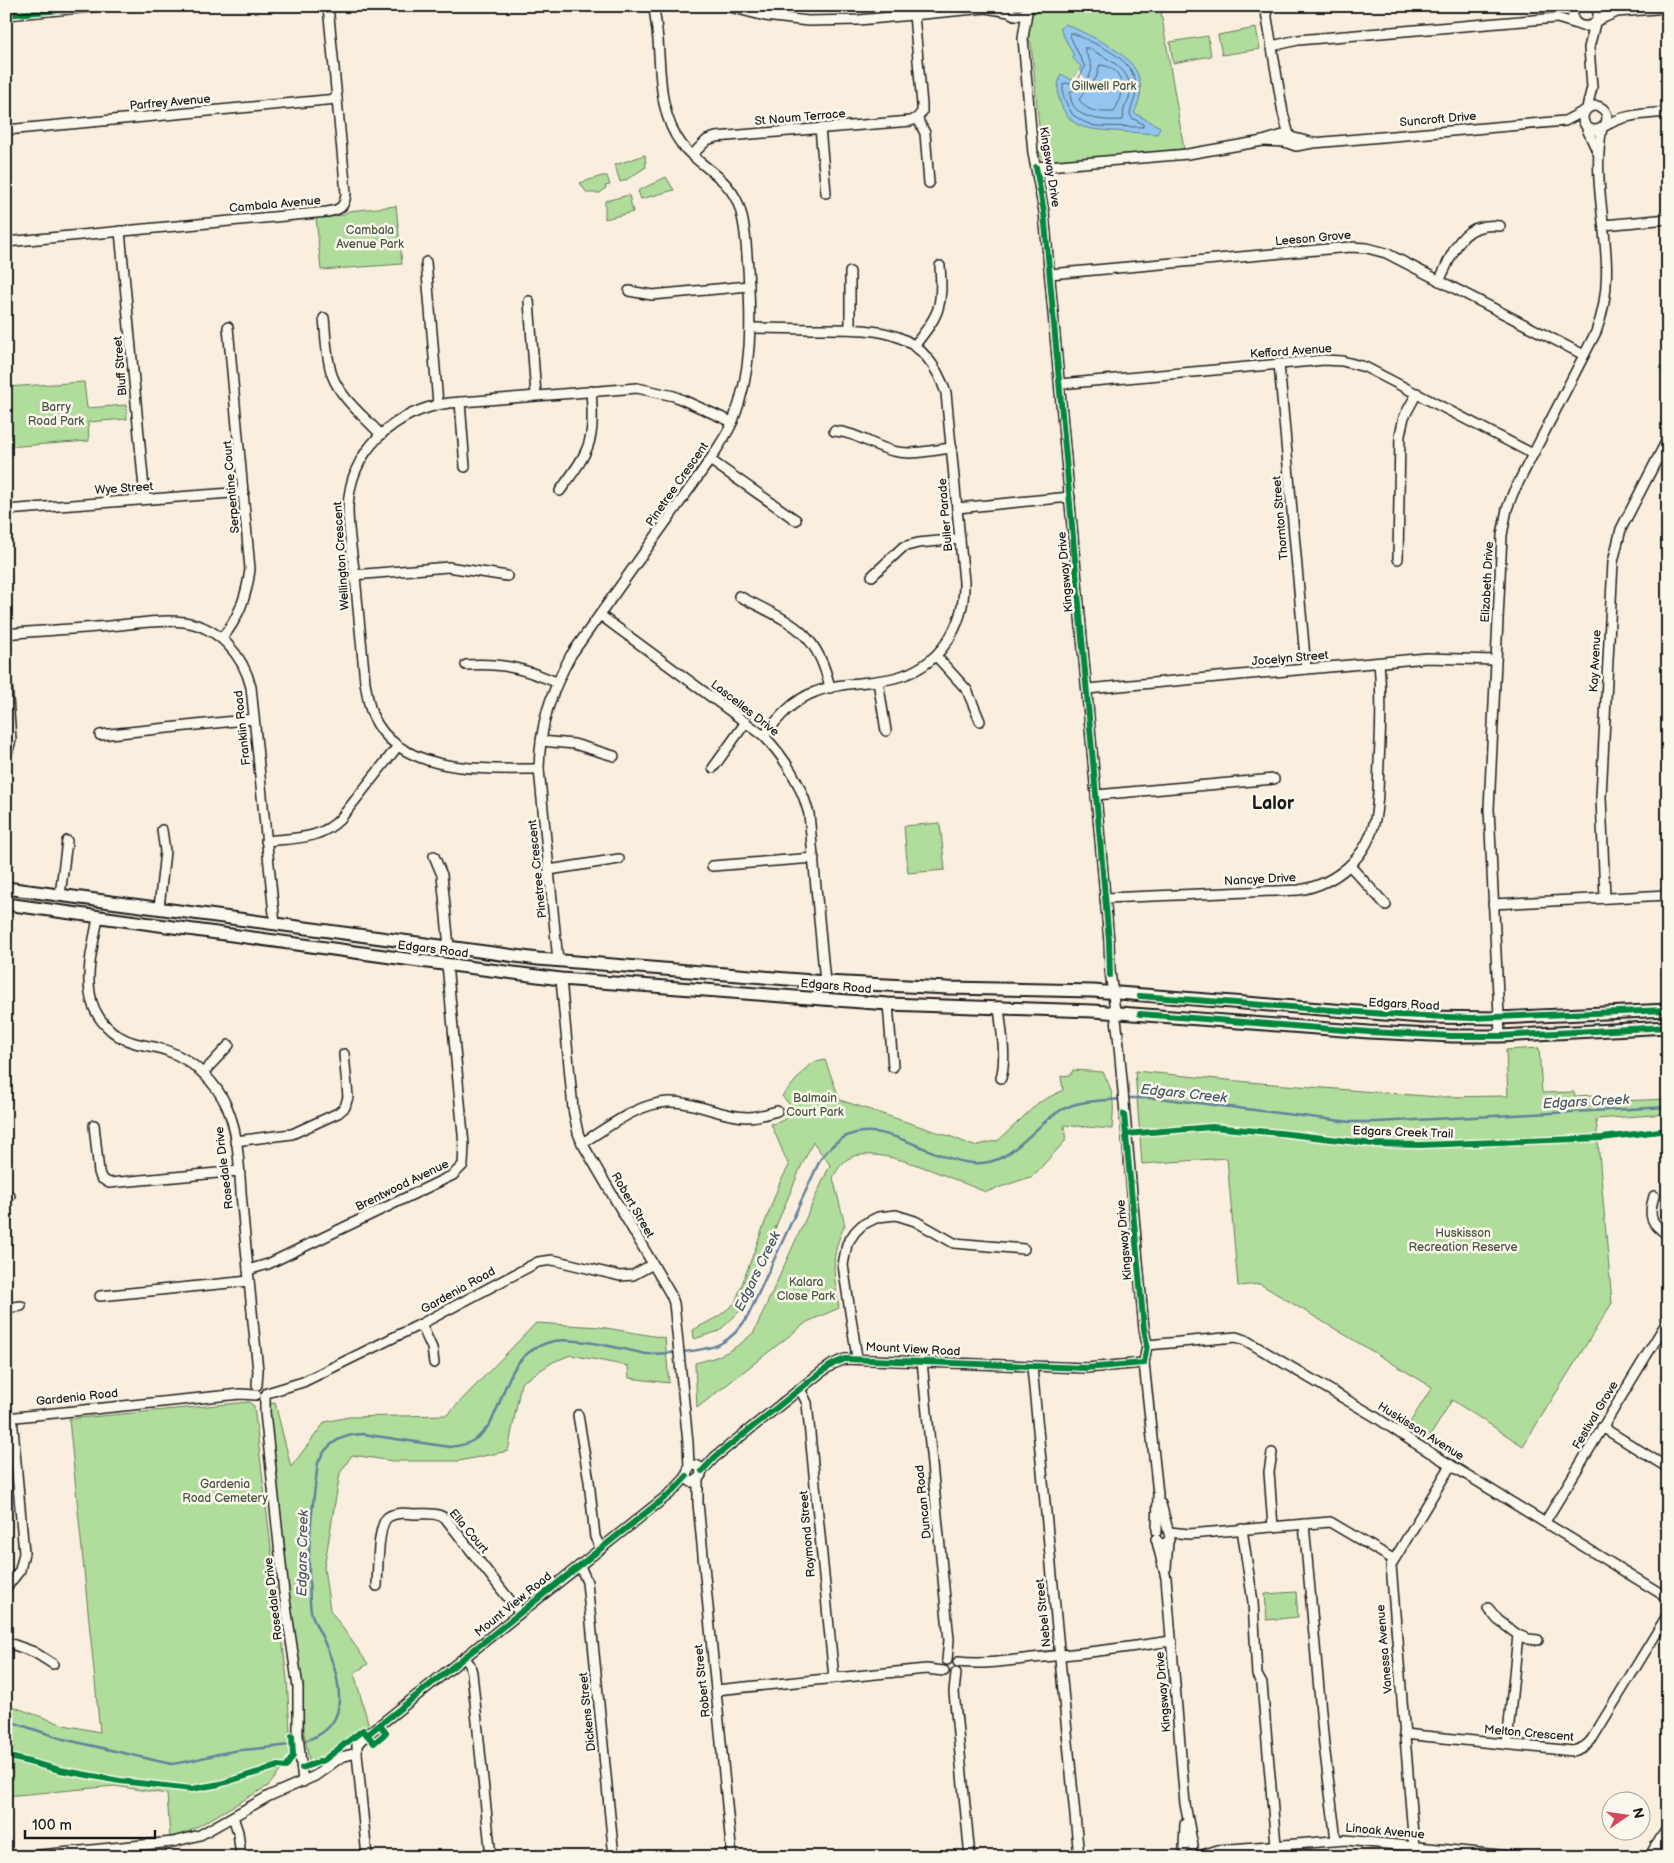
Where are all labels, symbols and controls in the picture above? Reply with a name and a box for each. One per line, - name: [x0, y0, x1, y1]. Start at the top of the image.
- park label: Gillwell Park: [1072, 79, 1137, 94]
- street label: Parfrey Avenue: [129, 91, 211, 114]
- street label: St Naum Terrace: [754, 106, 846, 129]
- street label: Suncroft Drive: [1399, 109, 1477, 130]
- street label: Kingsway Drive: [1036, 126, 1063, 208]
- street label: Cambala Avenue: [229, 193, 321, 216]
- park label: Cambala Avenue Park: [336, 223, 404, 252]
- street label: Leeson Grove: [1274, 228, 1352, 249]
- street label: Bluff Street: [110, 335, 131, 397]
- street label: Kefford Avenue: [1250, 341, 1333, 362]
- park label: Barry Road Park: [28, 400, 84, 429]
- street label: Pinetree Crescent: [643, 439, 712, 529]
- street label: Serpentine Court: [220, 440, 243, 534]
- street label: Thornton Street: [1269, 475, 1292, 561]
- street label: Buller Parade: [935, 478, 956, 552]
- street label: Wye Street: [94, 479, 154, 498]
- street label: Wellington Crescent: [330, 501, 353, 611]
- street label: Kingsway Drive: [1054, 531, 1076, 613]
- street label: Elizabeth Drive: [1478, 541, 1497, 623]
- street label: Kay Avenue: [1586, 629, 1605, 693]
- street label: Jocelyn Street: [1251, 648, 1329, 669]
- street label: Lascelles Drive: [708, 677, 782, 740]
- street label: Franklin Road: [231, 690, 254, 766]
- district label: Lalor: [1252, 793, 1295, 814]
- street label: Pinetree Crescent: [525, 819, 550, 919]
- street label: Nancye Drive: [1224, 870, 1296, 889]
- street label: Edgars Road: [397, 938, 469, 961]
- street label: Edgars Road: [800, 976, 872, 997]
- street label: Edgars Road: [1368, 995, 1440, 1014]
- water label: Edgars Creek: [1140, 1081, 1229, 1107]
- park label: Balmain Court Park: [786, 1091, 844, 1120]
- water label: Edgars Creek: [1542, 1091, 1631, 1112]
- street label: Edgars Creek Trail: [1352, 1123, 1454, 1142]
- street label: Rosedale Drive: [212, 1126, 237, 1210]
- street label: Brentwood Avenue: [353, 1156, 451, 1215]
- street label: Robert Street: [608, 1170, 658, 1241]
- street label: Kingsway Drive: [1113, 1199, 1135, 1281]
- park label: Huskisson Recreation Reserve: [1408, 1226, 1518, 1255]
- water label: Edgars Creek: [731, 1228, 785, 1314]
- street label: Gardenia Road: [419, 1264, 498, 1317]
- park label: Kalara Close Park: [777, 1275, 835, 1304]
- street label: Mount View Road: [865, 1340, 961, 1359]
- street label: Festival Grove: [1569, 1378, 1622, 1452]
- street label: Gardenia Road: [35, 1386, 119, 1409]
- street label: Huskisson Avenue: [1375, 1399, 1467, 1464]
- street label: Duncan Road: [912, 1464, 935, 1540]
- park label: Gardenia Road Cemetery: [182, 1477, 268, 1506]
- street label: Raymond Street: [796, 1490, 819, 1578]
- street label: Ella Court: [446, 1506, 492, 1557]
- water label: Edgars Creek: [293, 1508, 312, 1596]
- street label: Rosedale Drive: [261, 1557, 286, 1641]
- street label: Mount View Road: [472, 1569, 555, 1640]
- street label: Nebel Street: [1032, 1578, 1055, 1648]
- street label: Vanessa Avenue: [1373, 1604, 1396, 1694]
- street label: Robert Street: [691, 1643, 714, 1718]
- street label: Kingsway Drive: [1152, 1651, 1174, 1733]
- street label: Dickens Street: [576, 1671, 599, 1752]
- street label: Melton Crescent: [1484, 1722, 1575, 1745]
- north arrow: [1602, 1790, 1652, 1840]
- text: N: [1629, 1806, 1648, 1820]
- scale bar: [25, 1808, 155, 1840]
- text: 100 m: [32, 1816, 72, 1835]
- street label: Linoak Avenue: [1345, 1821, 1425, 1842]

